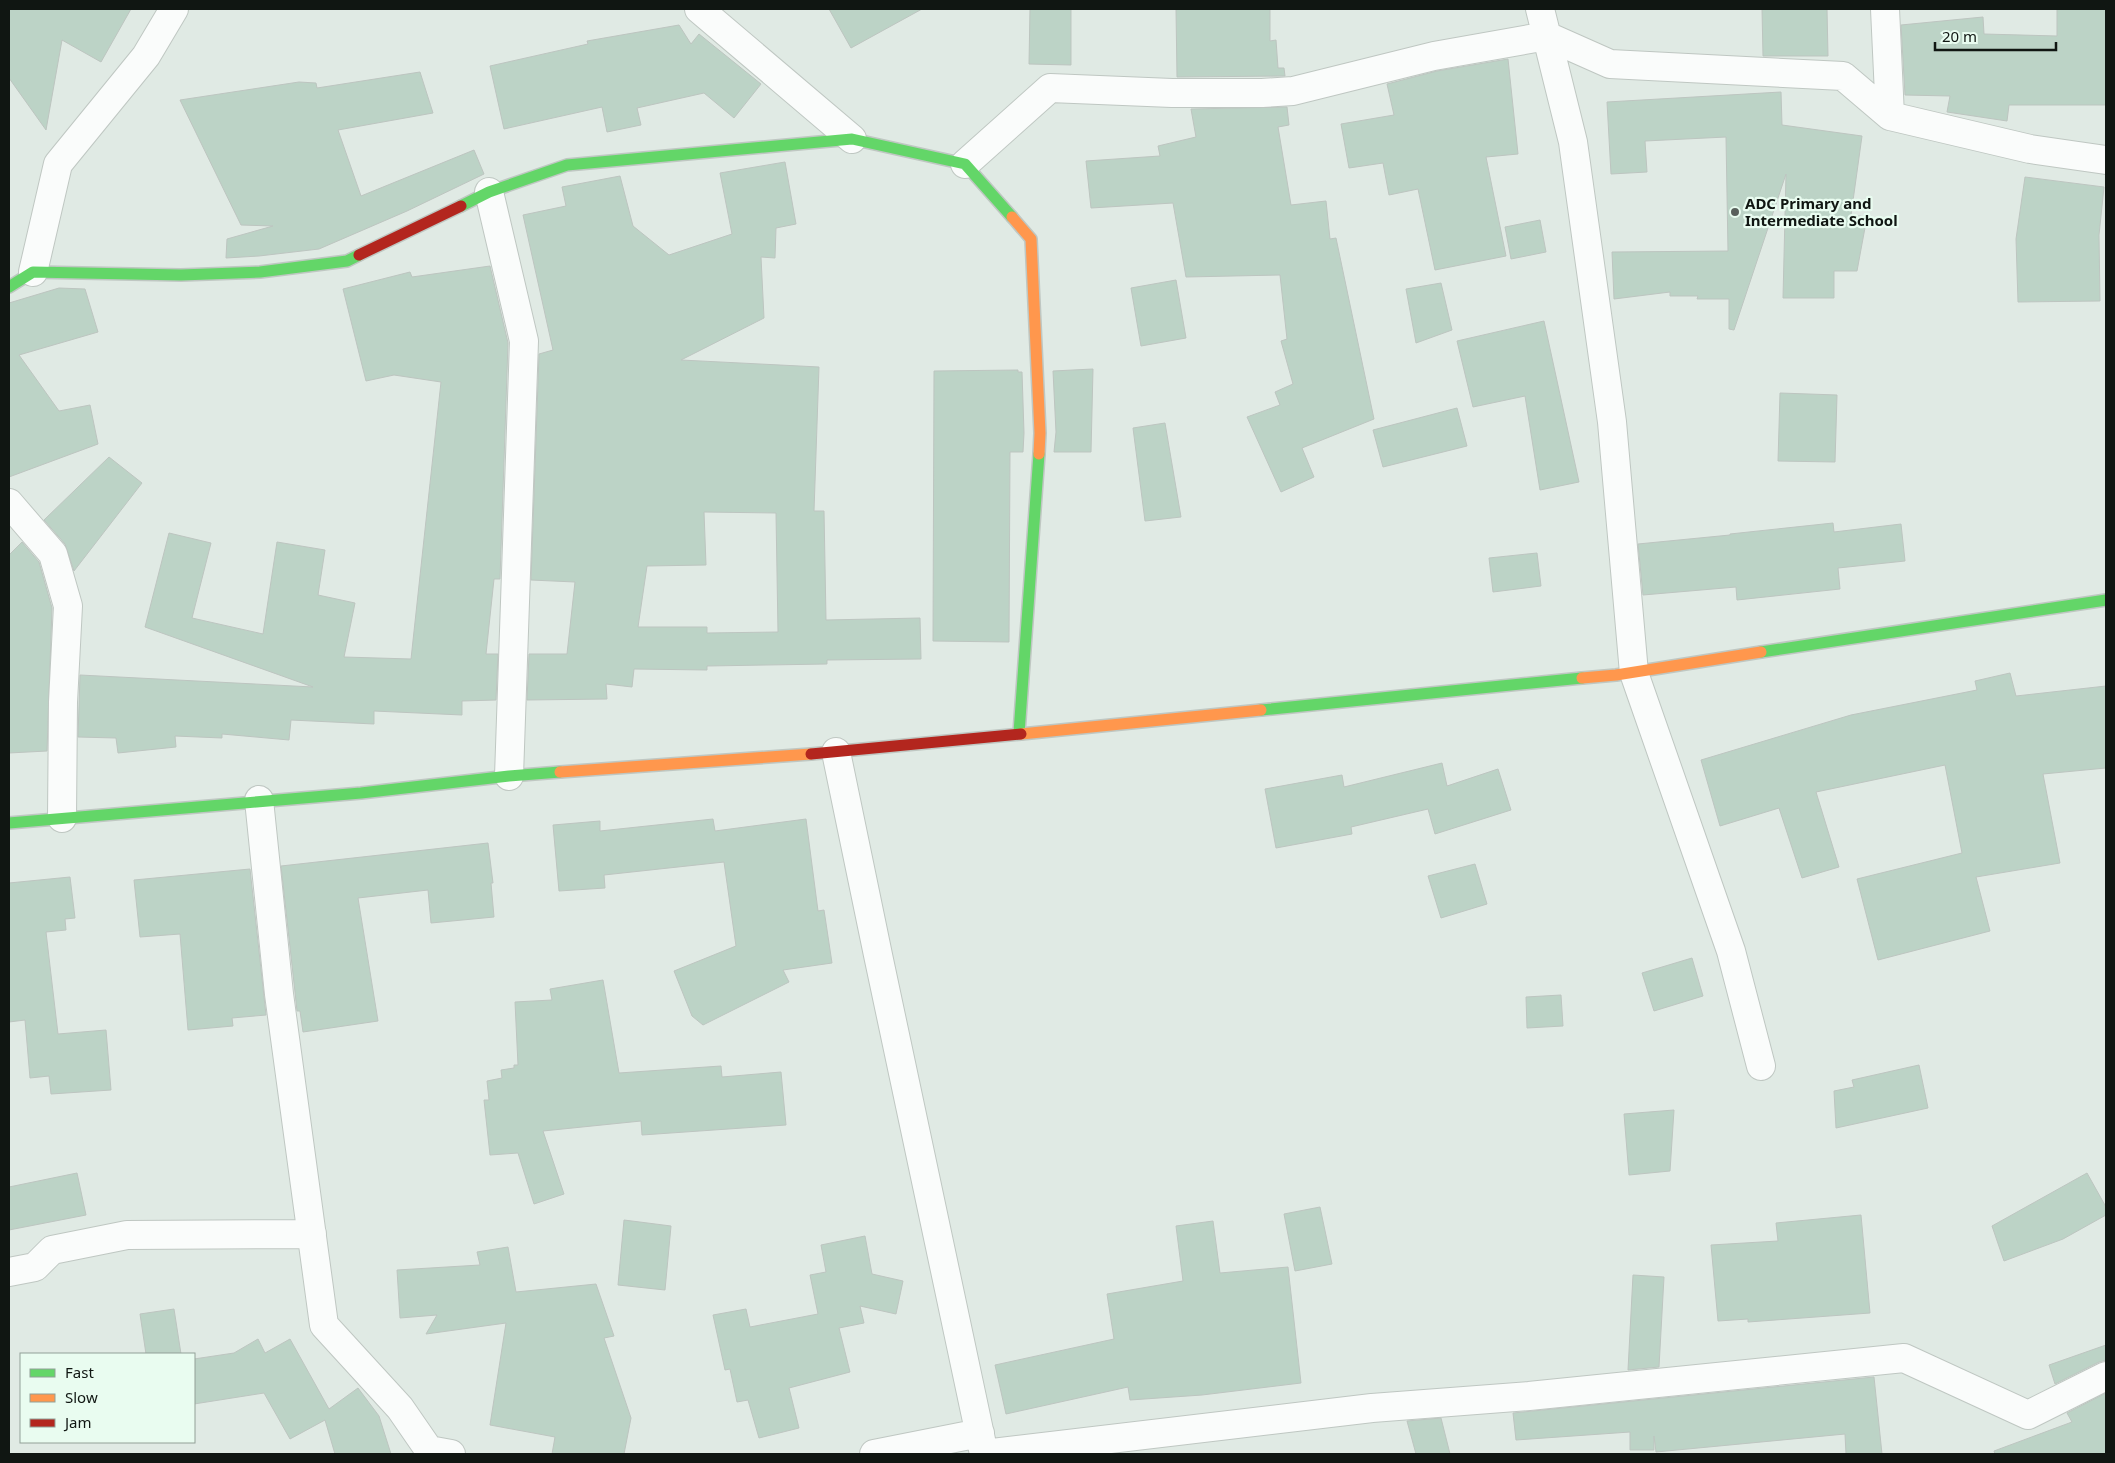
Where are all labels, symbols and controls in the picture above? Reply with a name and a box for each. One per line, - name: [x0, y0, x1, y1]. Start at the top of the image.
- scale bar: [1935, 20, 2056, 52]
- text: 20 m: [1942, 26, 1977, 46]
- place label: ADC Primary and Intermediate School: [1745, 193, 1898, 230]
- marker: ADC Primary and Intermediate School: [1729, 206, 1741, 218]
- legend: [20, 1353, 195, 1443]
- text: Fast: [65, 1362, 94, 1382]
- text: Slow: [65, 1387, 98, 1407]
- text: Jam: [63, 1412, 92, 1432]

